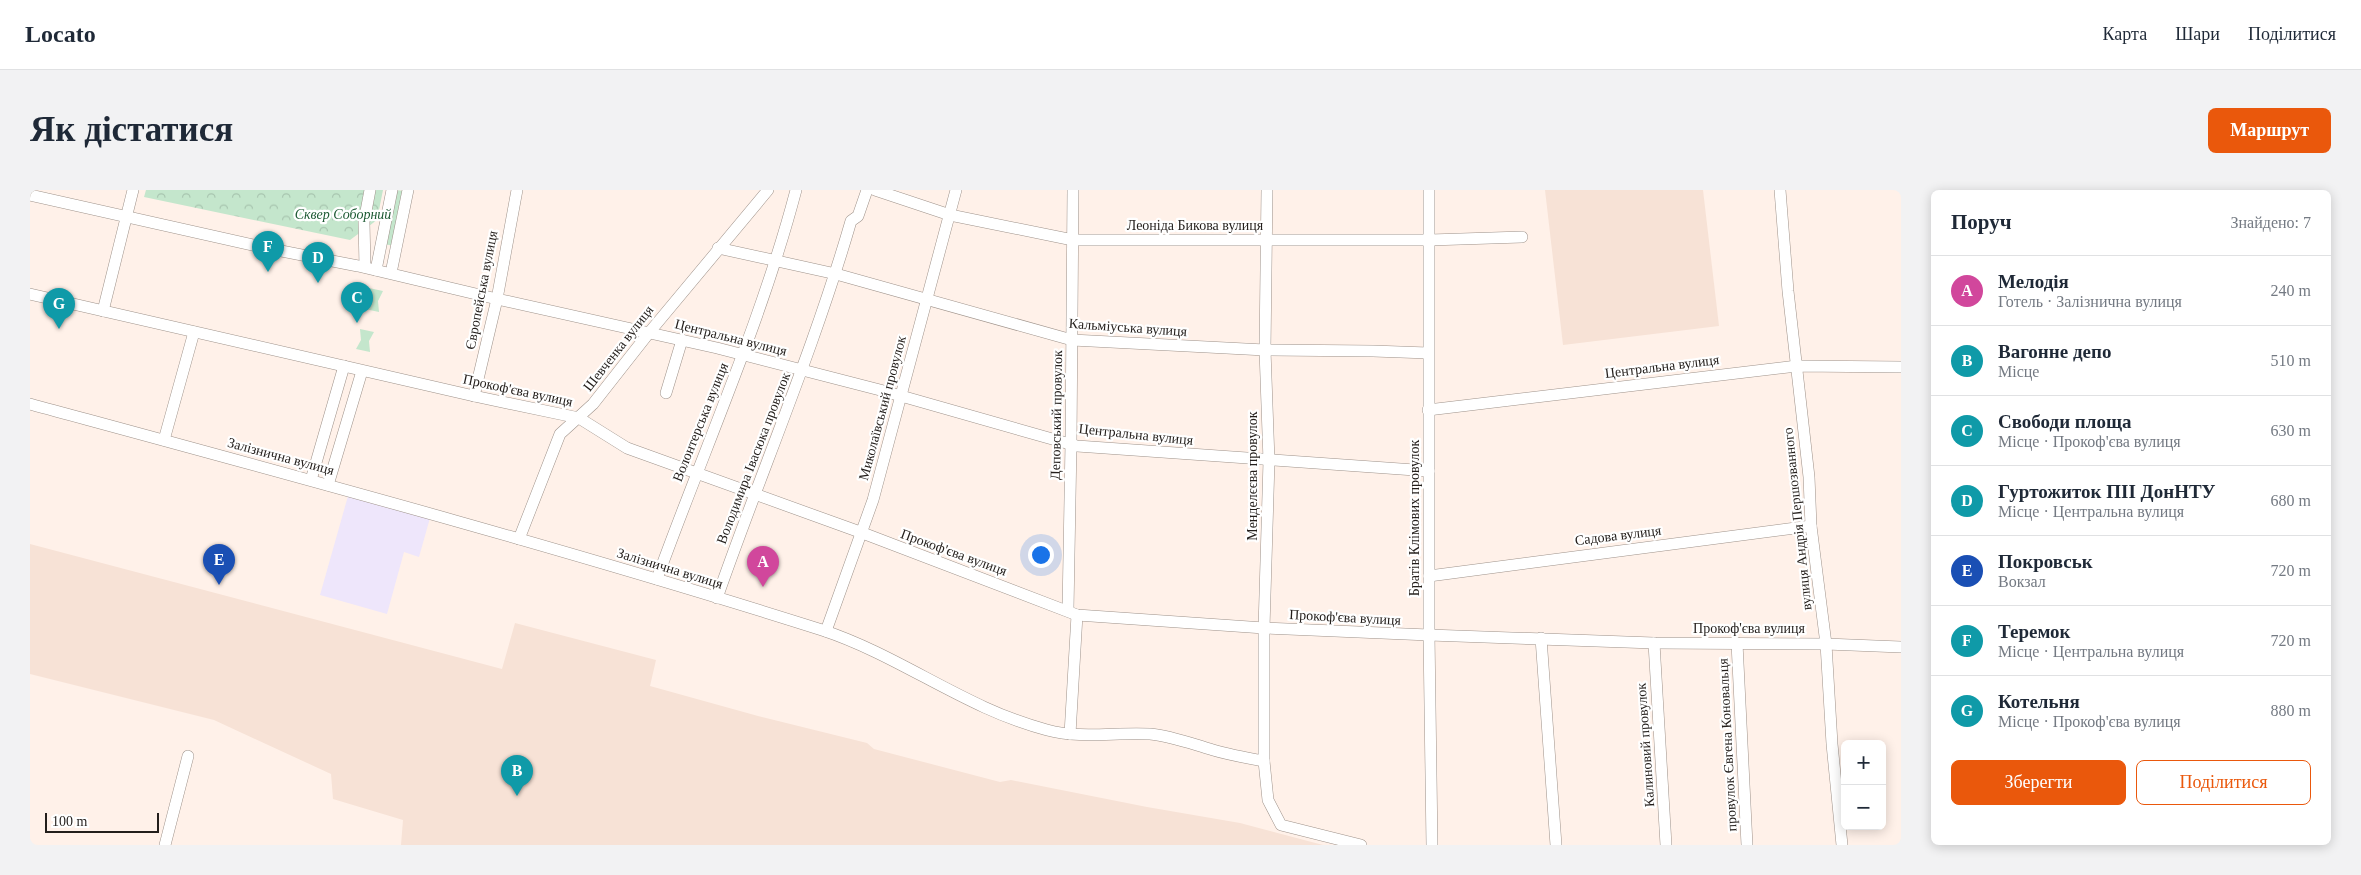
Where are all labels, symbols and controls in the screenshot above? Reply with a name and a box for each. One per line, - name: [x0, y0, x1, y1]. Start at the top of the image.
- text: Locato: [25, 21, 96, 47]
- text: Карта: [2103, 24, 2147, 44]
- text: Шари: [2175, 24, 2220, 44]
- text: Поділитися: [2248, 24, 2336, 44]
- button: Маршрут: [2208, 108, 2331, 153]
- text: Як дістатися: [30, 110, 233, 149]
- park label: Сквер Соборний: [295, 207, 391, 222]
- text: Поруч: [1951, 210, 2012, 234]
- text: Знайдено: 7: [2231, 214, 2311, 231]
- street label: Леоніда Бикова вулиця: [1127, 218, 1264, 233]
- street label: Європейська вулиця: [463, 229, 500, 351]
- pin: F: [252, 231, 284, 272]
- pin: D: [302, 242, 334, 283]
- text: Мелодія: [1998, 271, 2069, 292]
- pin: C: [341, 282, 373, 323]
- text: A: [1961, 282, 1973, 299]
- text: 240 m: [2271, 282, 2311, 299]
- pin: G: [43, 288, 75, 329]
- text: Готель · Залізнична вулиця: [1998, 293, 2182, 310]
- street label: Шевченка вулиця: [580, 302, 657, 394]
- street label: Центральна вулиця: [673, 316, 789, 359]
- street label: Кальміуська вулиця: [1068, 316, 1188, 339]
- street label: Миколаївський провулок: [856, 334, 909, 482]
- text: Вагонне депо: [1998, 341, 2111, 362]
- street label: Деповський провулок: [1048, 350, 1065, 480]
- street label: Центральна вулиця: [1604, 352, 1721, 381]
- text: B: [1962, 352, 1972, 369]
- text: 510 m: [2271, 352, 2311, 369]
- street label: Волонтерська вулиця: [670, 360, 731, 484]
- text: Місце: [1998, 363, 2039, 380]
- street label: Володимира Івасюка провулок: [714, 370, 793, 546]
- street label: Прокоф'єва вулиця: [462, 372, 575, 410]
- street label: Менделєєва провулок: [1245, 411, 1260, 541]
- text: Свободи площа: [1998, 411, 2132, 432]
- street label: Центральна вулиця: [1078, 421, 1194, 448]
- text: C: [1961, 422, 1973, 439]
- text: 630 m: [2271, 422, 2311, 439]
- street label: вулиця Андрія Першозванного: [1780, 427, 1815, 611]
- text: Місце · Прокоф'єва вулиця: [1998, 433, 2181, 450]
- street label: Залізнична вулиця: [226, 435, 336, 478]
- street label: Братів Клімових провулок: [1407, 440, 1422, 596]
- text: Гуртожиток ПІІ ДонНТУ: [1998, 481, 2216, 502]
- text: D: [1961, 492, 1973, 509]
- text: 680 m: [2271, 492, 2311, 509]
- text: Місце · Центральна вулиця: [1998, 503, 2184, 520]
- street label: Садова вулиця: [1574, 523, 1663, 548]
- street label: Прокоф'єва вулиця: [899, 526, 1009, 579]
- your location: [1028, 542, 1054, 568]
- pin: E: [203, 544, 235, 585]
- street label: Залізнична вулиця: [615, 545, 725, 592]
- pin: A: [747, 546, 779, 587]
- text: Покровськ: [1998, 551, 2093, 572]
- text: E: [1962, 562, 1972, 579]
- text: 720 m: [2271, 562, 2311, 579]
- text: Вокзал: [1998, 573, 2046, 590]
- street label: Прокоф'єва вулиця: [1289, 607, 1402, 628]
- street label: Прокоф'єва вулиця: [1693, 621, 1805, 636]
- text: Теремок: [1998, 621, 2071, 642]
- text: F: [1962, 632, 1972, 649]
- text: 720 m: [2271, 632, 2311, 649]
- text: Місце · Центральна вулиця: [1998, 643, 2184, 660]
- street label: провулок Євгена Коновальця: [1715, 657, 1740, 832]
- street label: Калиновий провулок: [1634, 682, 1657, 808]
- text: Котельня: [1998, 691, 2080, 712]
- text: G: [1961, 702, 1973, 719]
- text: 880 m: [2271, 702, 2311, 719]
- text: Місце · Прокоф'єва вулиця: [1998, 713, 2181, 730]
- map controls: [1841, 740, 1886, 830]
- button: +: [1841, 740, 1886, 785]
- pin: B: [501, 755, 533, 796]
- button: Зберегти: [1951, 760, 2126, 805]
- button: Поділитися: [2136, 760, 2311, 805]
- button: −: [1841, 785, 1886, 830]
- scale bar: [45, 810, 159, 833]
- text: 100 m: [52, 814, 87, 829]

